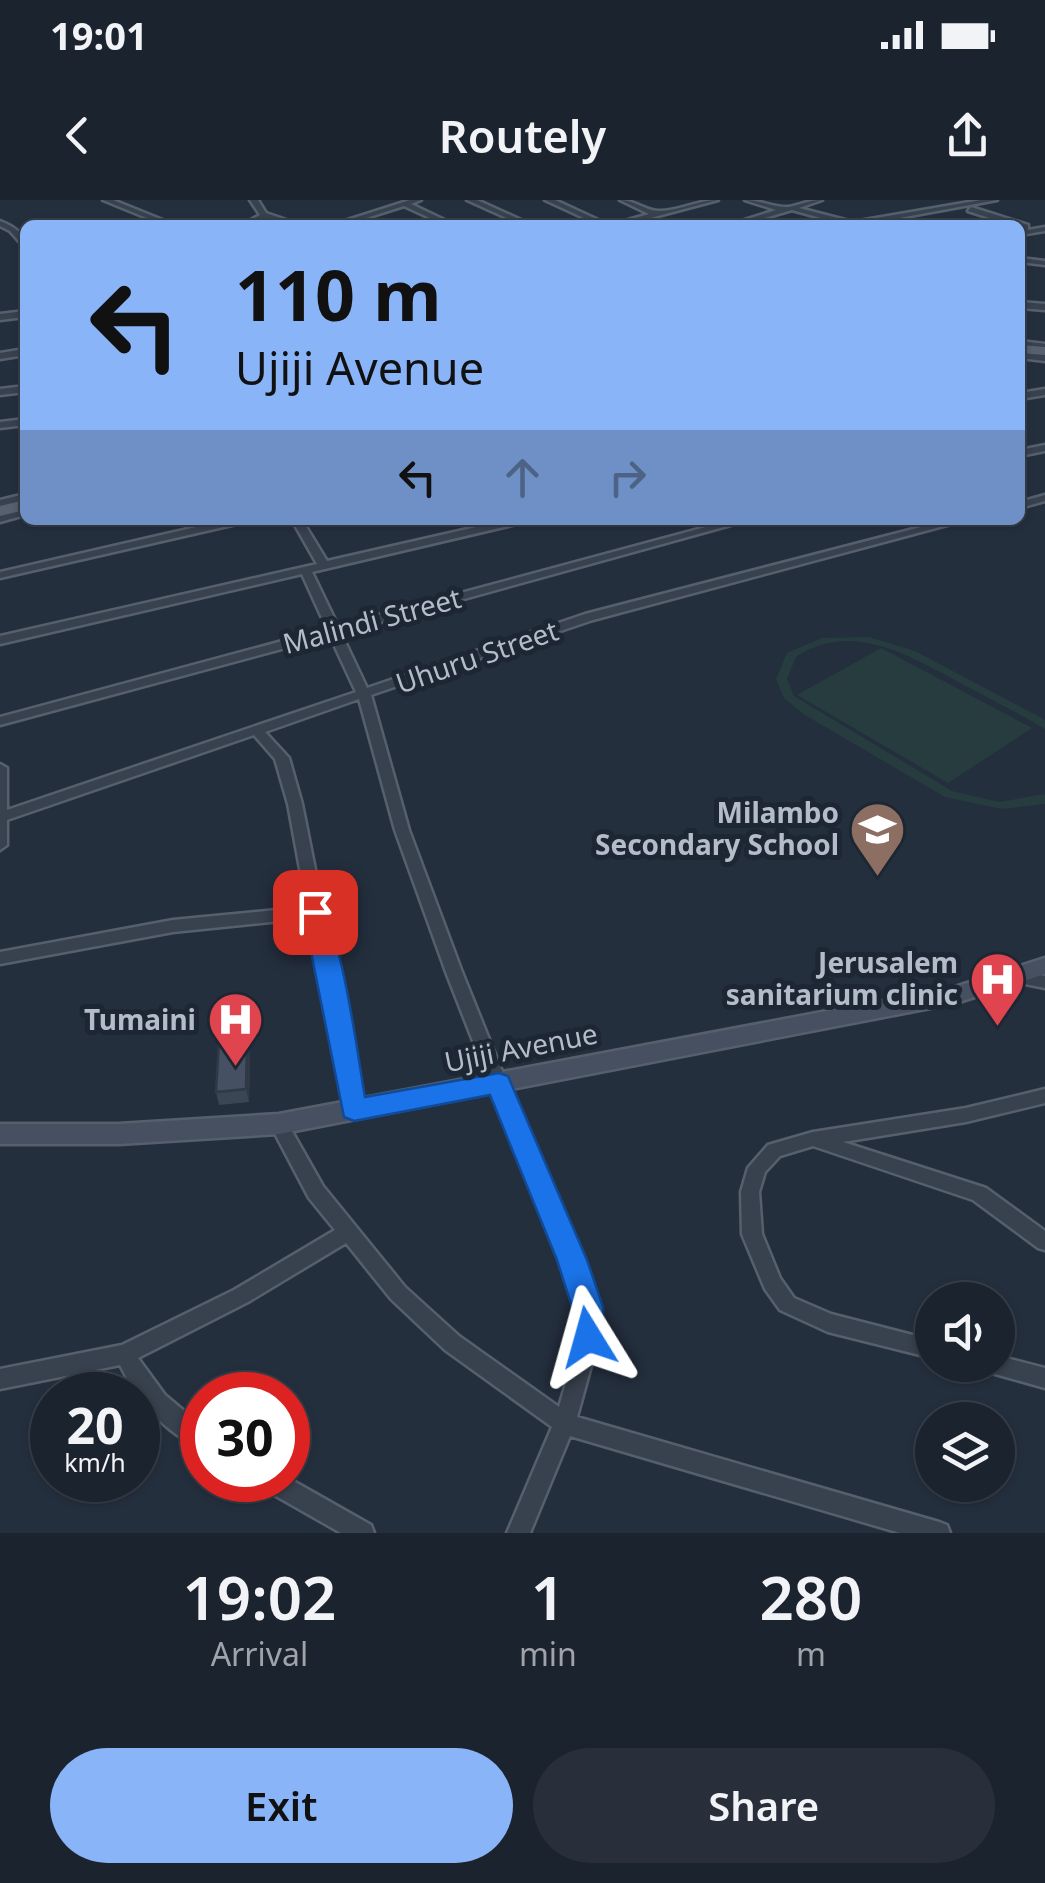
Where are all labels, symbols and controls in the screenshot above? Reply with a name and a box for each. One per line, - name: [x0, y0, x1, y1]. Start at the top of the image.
- text: 19:01: [50, 9, 148, 61]
- text: Routely: [439, 105, 606, 166]
- icon: back: [50, 108, 105, 163]
- icon: share: [940, 108, 995, 163]
- text: 110 m: [235, 246, 442, 342]
- icon: left: [70, 260, 200, 390]
- text: Ujiji Avenue: [235, 337, 484, 398]
- icon: left: [390, 450, 445, 505]
- icon: ahead: [495, 450, 550, 505]
- icon: right: [600, 450, 655, 505]
- street label: Malindi Street: [279, 578, 465, 662]
- street label: Uhuru Street: [390, 611, 563, 702]
- place label: Milambo Secondary School: [595, 793, 839, 863]
- school or university icon: Milambo Secondary School: [848, 799, 908, 878]
- pin: [273, 870, 358, 955]
- icon: arrive: [288, 885, 343, 940]
- place label: Jerusalem sanitarium clinic: [726, 943, 958, 1013]
- hospital icon: Jerusalem sanitarium clinic: [967, 949, 1027, 1028]
- hospital icon: Tumaini: [205, 990, 265, 1069]
- place label: Tumaini: [84, 1000, 196, 1038]
- street label: Ujiji Avenue: [441, 1014, 600, 1080]
- map controls: [915, 1282, 1015, 1502]
- button: sound: [915, 1282, 1015, 1382]
- position arrow: [536, 1285, 640, 1389]
- speed limit sign: 30: [180, 1372, 310, 1502]
- text: 20: [66, 1391, 124, 1459]
- button: layers: [915, 1402, 1015, 1502]
- text: km/h: [64, 1445, 126, 1479]
- text: 19:02: [183, 1556, 336, 1638]
- text: 1: [531, 1556, 565, 1638]
- text: 280: [759, 1556, 862, 1638]
- text: Arrival: [211, 1632, 308, 1675]
- text: min: [519, 1632, 577, 1675]
- text: m: [796, 1632, 826, 1675]
- button: Exit: [50, 1748, 513, 1863]
- button: Share: [533, 1748, 995, 1863]

